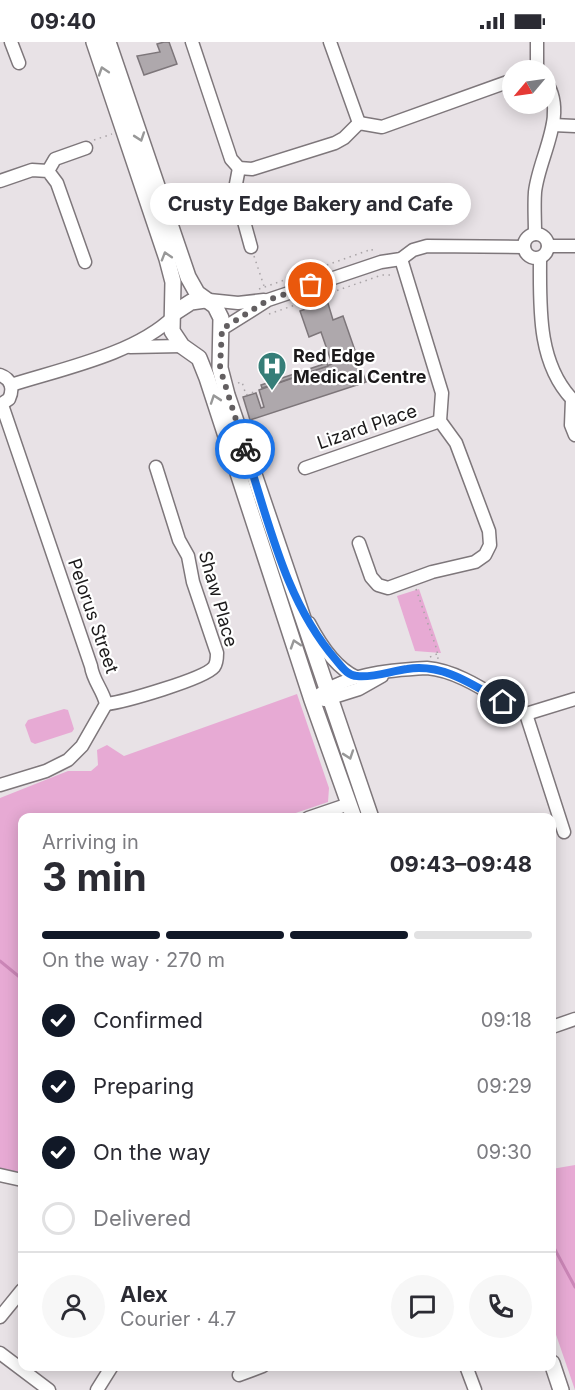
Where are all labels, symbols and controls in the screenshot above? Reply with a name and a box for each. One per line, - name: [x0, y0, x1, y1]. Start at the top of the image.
- text: 09:40: [30, 8, 96, 34]
- north arrow: [502, 60, 556, 114]
- map controls: [502, 60, 556, 114]
- one-way arrow: [98, 66, 111, 77]
- one-way arrow: [132, 131, 145, 142]
- callout: Crusty Edge Bakery and Cafe: [150, 183, 472, 225]
- text: Crusty Edge Bakery and Cafe: [168, 192, 453, 216]
- one-way arrow: [161, 251, 173, 262]
- pin: [285, 259, 336, 310]
- icon: bag: [294, 268, 327, 301]
- place label: Red Edge Medical Centre: [293, 345, 427, 387]
- hospital icon: Red Edge Medical Centre: [256, 350, 288, 392]
- one-way arrow: [209, 394, 222, 405]
- street label: Lizard Place: [314, 400, 419, 453]
- courier: [215, 419, 275, 479]
- icon: bike: [229, 433, 262, 466]
- street label: Shaw Place: [195, 548, 242, 649]
- street label: Pelorus Street: [64, 556, 123, 676]
- one-way arrow: [289, 639, 302, 650]
- pin: [477, 676, 528, 727]
- icon: home: [486, 685, 519, 718]
- one-way arrow: [342, 749, 354, 760]
- text: Arriving in: [42, 830, 139, 854]
- text: 09:43–09:48: [390, 851, 532, 877]
- text: 3 min: [42, 853, 147, 900]
- text: On the way · 270 m: [42, 948, 225, 972]
- icon: check: [42, 1004, 75, 1037]
- text: Confirmed: [93, 1007, 203, 1033]
- text: 09:18: [481, 1008, 532, 1032]
- icon: check: [42, 1070, 75, 1103]
- text: Preparing: [93, 1073, 194, 1099]
- text: 09:29: [477, 1074, 532, 1098]
- icon: check: [42, 1136, 75, 1169]
- text: On the way: [93, 1139, 211, 1165]
- text: 09:30: [476, 1140, 532, 1164]
- text: Delivered: [93, 1205, 191, 1231]
- button: person: [42, 1275, 105, 1338]
- button: chat: [391, 1275, 454, 1338]
- button: phone: [469, 1275, 532, 1338]
- text: Alex: [120, 1281, 168, 1307]
- text: Courier · 4.7: [120, 1307, 236, 1331]

